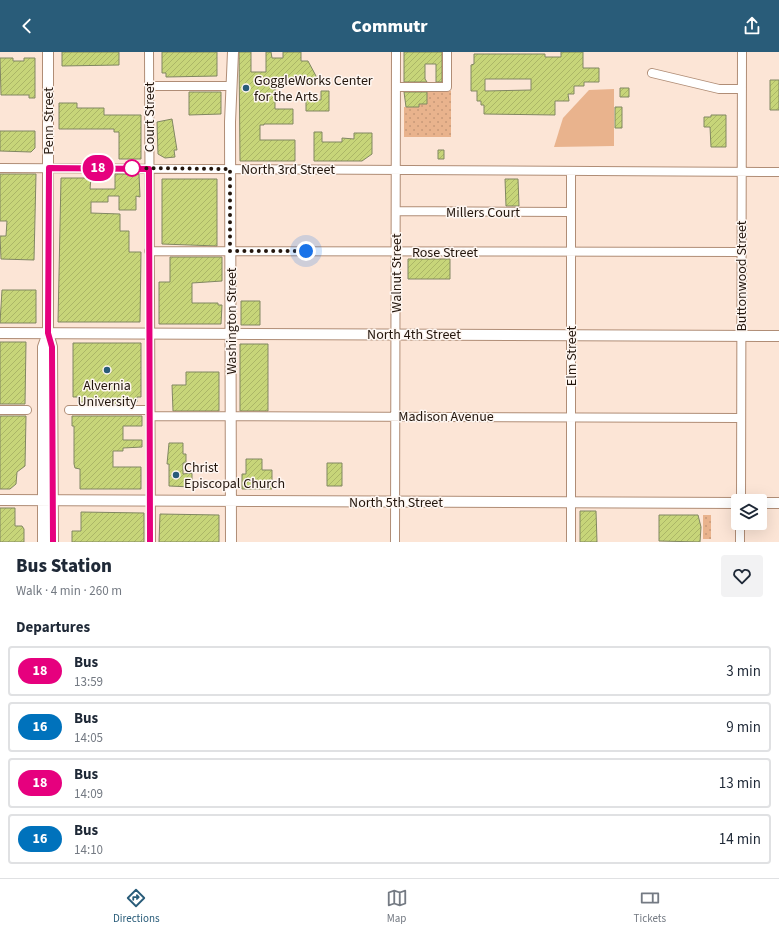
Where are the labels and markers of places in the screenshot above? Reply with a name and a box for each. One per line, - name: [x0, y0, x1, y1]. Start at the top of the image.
- place label: GoggleWorks Center for the Arts: [254, 71, 373, 107]
- marker: GoggleWorks Center for the Arts: [241, 83, 251, 93]
- unlabelled marker: [123, 159, 141, 177]
- marker: Alvernia University: [102, 365, 112, 375]
- place label: Alvernia University: [78, 376, 137, 412]
- place label: Christ Episcopal Church: [184, 458, 285, 494]
- marker: Christ Episcopal Church: [171, 470, 181, 480]

